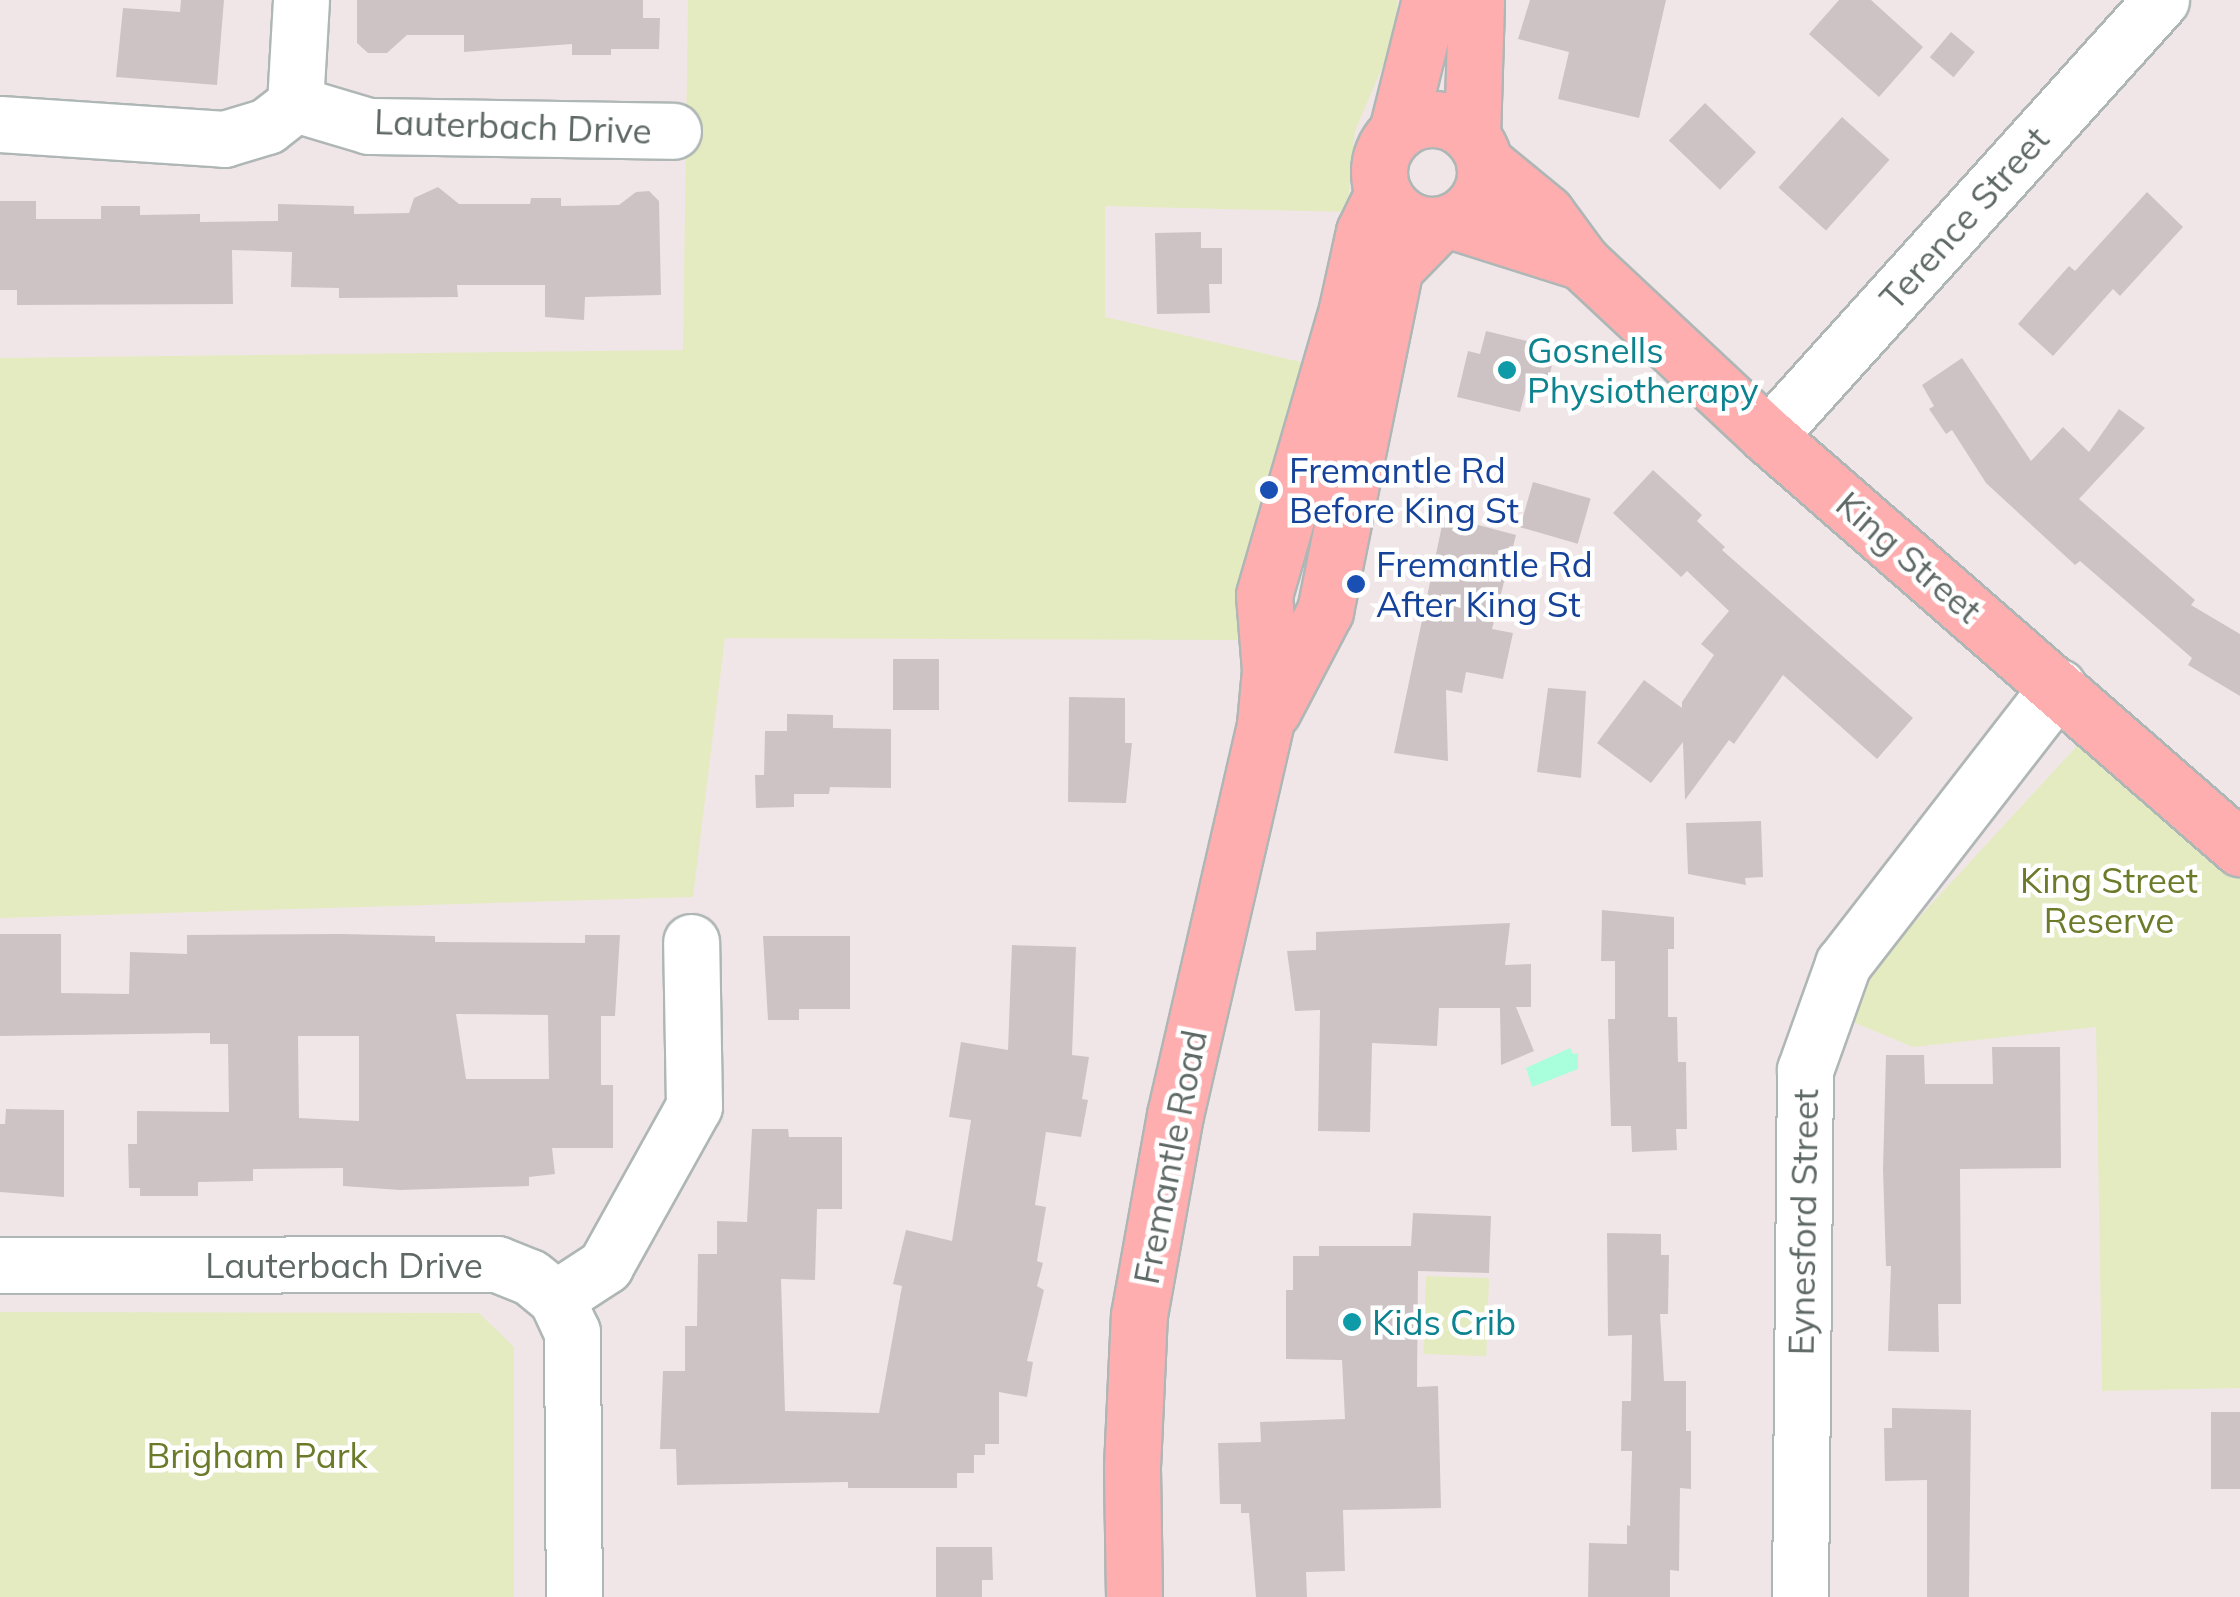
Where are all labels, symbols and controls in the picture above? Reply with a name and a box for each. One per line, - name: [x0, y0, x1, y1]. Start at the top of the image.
- street label: Lauterbach Drive: [374, 100, 652, 152]
- street label: Terence Street: [1871, 118, 2057, 318]
- place label: Gosnells Physiotherapy: [1527, 329, 1759, 411]
- marker: Gosnells Physiotherapy: [1496, 359, 1518, 381]
- place label: Fremantle Rd Before King St: [1289, 449, 1519, 531]
- marker: Fremantle Rd Before King St: [1258, 479, 1280, 501]
- street label: King Street: [1828, 483, 1990, 631]
- place label: Fremantle Rd After King St: [1376, 543, 1593, 625]
- marker: Fremantle Rd After King St: [1345, 573, 1367, 595]
- park label: King Street Reserve: [2020, 859, 2198, 941]
- street label: Fremantle Road: [1125, 1027, 1215, 1287]
- street label: Eynesford Street: [1780, 1088, 1826, 1356]
- street label: Lauterbach Drive: [205, 1244, 483, 1286]
- place label: Kids Crib: [1372, 1301, 1516, 1343]
- marker: Kids Crib: [1341, 1311, 1363, 1333]
- park label: Brigham Park: [147, 1434, 367, 1476]

